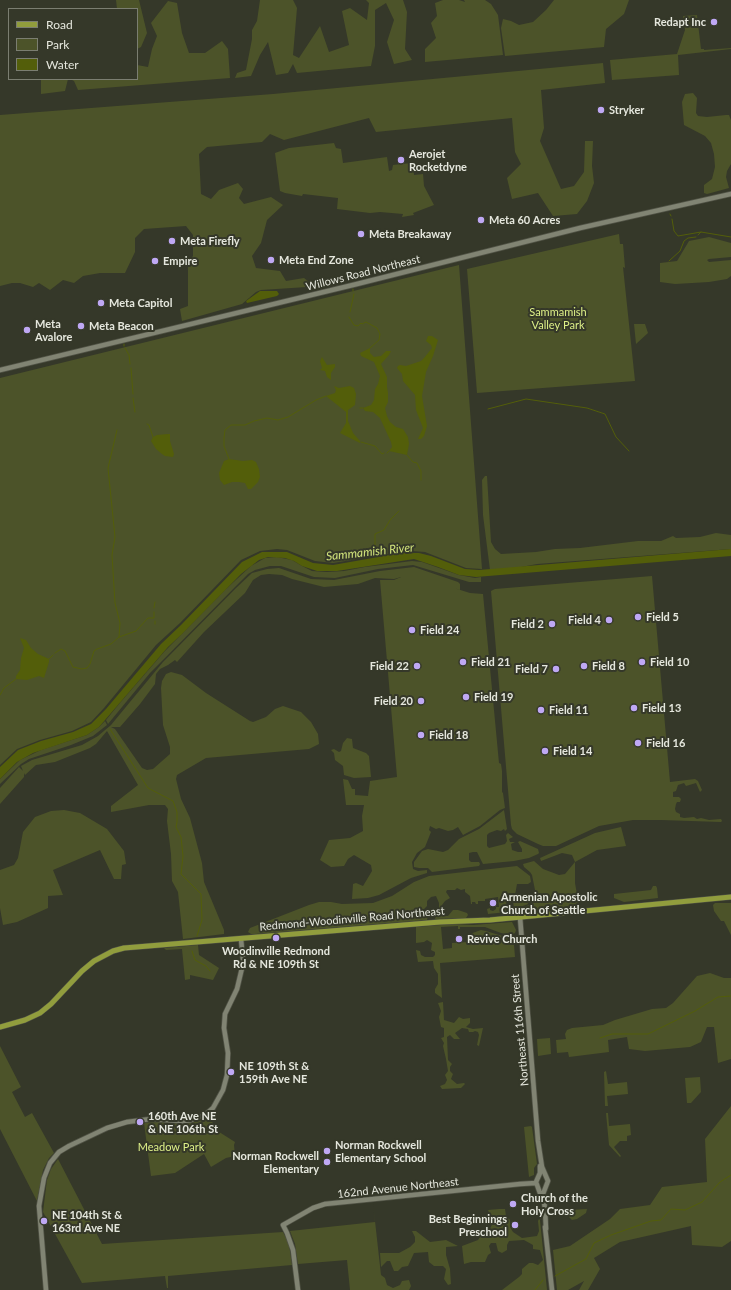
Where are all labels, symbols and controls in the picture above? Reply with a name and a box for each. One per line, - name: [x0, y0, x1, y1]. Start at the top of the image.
- legend: [8, 8, 138, 80]
- place label: Redapt Inc: [654, 15, 706, 29]
- text: Road: [46, 17, 73, 32]
- marker: Redapt Inc: [709, 17, 719, 27]
- text: Park: [46, 37, 69, 52]
- text: Water: [46, 57, 79, 72]
- place label: Stryker: [609, 103, 644, 117]
- marker: Stryker: [596, 105, 606, 115]
- place label: Aerojet Rocketdyne: [409, 147, 467, 173]
- marker: Aerojet Rocketdyne: [396, 155, 406, 165]
- place label: Meta 60 Acres: [489, 213, 560, 227]
- marker: Meta 60 Acres: [476, 215, 486, 225]
- place label: Meta Breakaway: [369, 227, 451, 241]
- marker: Meta Breakaway: [356, 229, 366, 239]
- place label: Meta Firefly: [180, 234, 240, 248]
- marker: Meta Firefly: [167, 236, 177, 246]
- street label: Willows Road Northeast: [305, 252, 421, 294]
- place label: Meta End Zone: [279, 253, 354, 267]
- place label: Empire: [163, 254, 197, 268]
- marker: Meta End Zone: [266, 255, 276, 265]
- marker: Empire: [150, 256, 160, 266]
- place label: Meta Capitol: [109, 296, 172, 310]
- marker: Meta Capitol: [96, 298, 106, 308]
- park label: Sammamish Valley Park: [529, 305, 587, 331]
- place label: Meta Avalore: [35, 317, 72, 343]
- place label: Meta Beacon: [89, 319, 154, 333]
- marker: Meta Beacon: [76, 321, 86, 331]
- marker: Meta Avalore: [22, 325, 32, 335]
- water label: Sammamish River: [325, 540, 415, 564]
- place label: Field 5: [646, 610, 679, 624]
- marker: Field 5: [633, 612, 643, 622]
- place label: Field 4: [568, 613, 601, 627]
- marker: Field 4: [604, 615, 614, 625]
- place label: Field 2: [511, 617, 544, 631]
- marker: Field 2: [547, 619, 557, 629]
- place label: Field 24: [420, 623, 459, 637]
- marker: Field 24: [407, 625, 417, 635]
- place label: Field 21: [471, 655, 510, 669]
- place label: Field 10: [650, 655, 689, 669]
- marker: Field 21: [458, 657, 468, 667]
- marker: Field 10: [637, 657, 647, 667]
- place label: Field 22: [370, 659, 409, 673]
- place label: Field 8: [592, 659, 625, 673]
- marker: Field 22: [412, 661, 422, 671]
- marker: Field 8: [579, 661, 589, 671]
- place label: Field 7: [515, 662, 548, 676]
- marker: Field 7: [551, 664, 561, 674]
- place label: Field 19: [474, 690, 513, 704]
- marker: Field 19: [461, 692, 471, 702]
- place label: Field 20: [374, 694, 413, 708]
- marker: Field 20: [416, 696, 426, 706]
- place label: Field 13: [642, 701, 681, 715]
- place label: Field 11: [549, 703, 588, 717]
- marker: Field 13: [629, 703, 639, 713]
- marker: Field 11: [536, 705, 546, 715]
- place label: Field 18: [429, 728, 468, 742]
- marker: Field 18: [416, 730, 426, 740]
- place label: Field 16: [646, 736, 685, 750]
- marker: Field 16: [633, 738, 643, 748]
- place label: Field 14: [553, 744, 592, 758]
- marker: Field 14: [540, 746, 550, 756]
- place label: Armenian Apostolic Church of Seattle: [501, 890, 598, 916]
- marker: Armenian Apostolic Church of Seattle: [488, 898, 498, 908]
- street label: Redmond-Woodinville Road Northeast: [259, 904, 445, 934]
- place label: Revive Church: [467, 932, 537, 946]
- marker: Woodinville Redmond Rd & NE 109th St: [271, 933, 281, 943]
- marker: Revive Church: [454, 934, 464, 944]
- place label: Woodinville Redmond Rd & NE 109th St: [222, 944, 330, 970]
- street label: Northeast 116th Street: [509, 973, 531, 1087]
- place label: NE 109th St & 159th Ave NE: [239, 1059, 309, 1085]
- marker: NE 109th St & 159th Ave NE: [226, 1067, 236, 1077]
- place label: 160th Ave NE & NE 106th St: [148, 1109, 218, 1135]
- marker: 160th Ave NE & NE 106th St: [135, 1117, 145, 1127]
- place label: Norman Rockwell Elementary School: [335, 1138, 426, 1164]
- park label: Meadow Park: [138, 1140, 204, 1154]
- marker: Norman Rockwell Elementary School: [322, 1146, 332, 1156]
- place label: Norman Rockwell Elementary: [232, 1149, 319, 1175]
- marker: Norman Rockwell Elementary: [322, 1157, 332, 1167]
- street label: 162nd Avenue Northeast: [337, 1175, 459, 1201]
- place label: Church of the Holy Cross: [521, 1191, 588, 1217]
- marker: Church of the Holy Cross: [508, 1199, 518, 1209]
- place label: NE 104th St & 163rd Ave NE: [52, 1208, 122, 1234]
- place label: Best Beginnings Preschool: [429, 1212, 507, 1238]
- marker: NE 104th St & 163rd Ave NE: [39, 1216, 49, 1226]
- marker: Best Beginnings Preschool: [510, 1220, 520, 1230]

